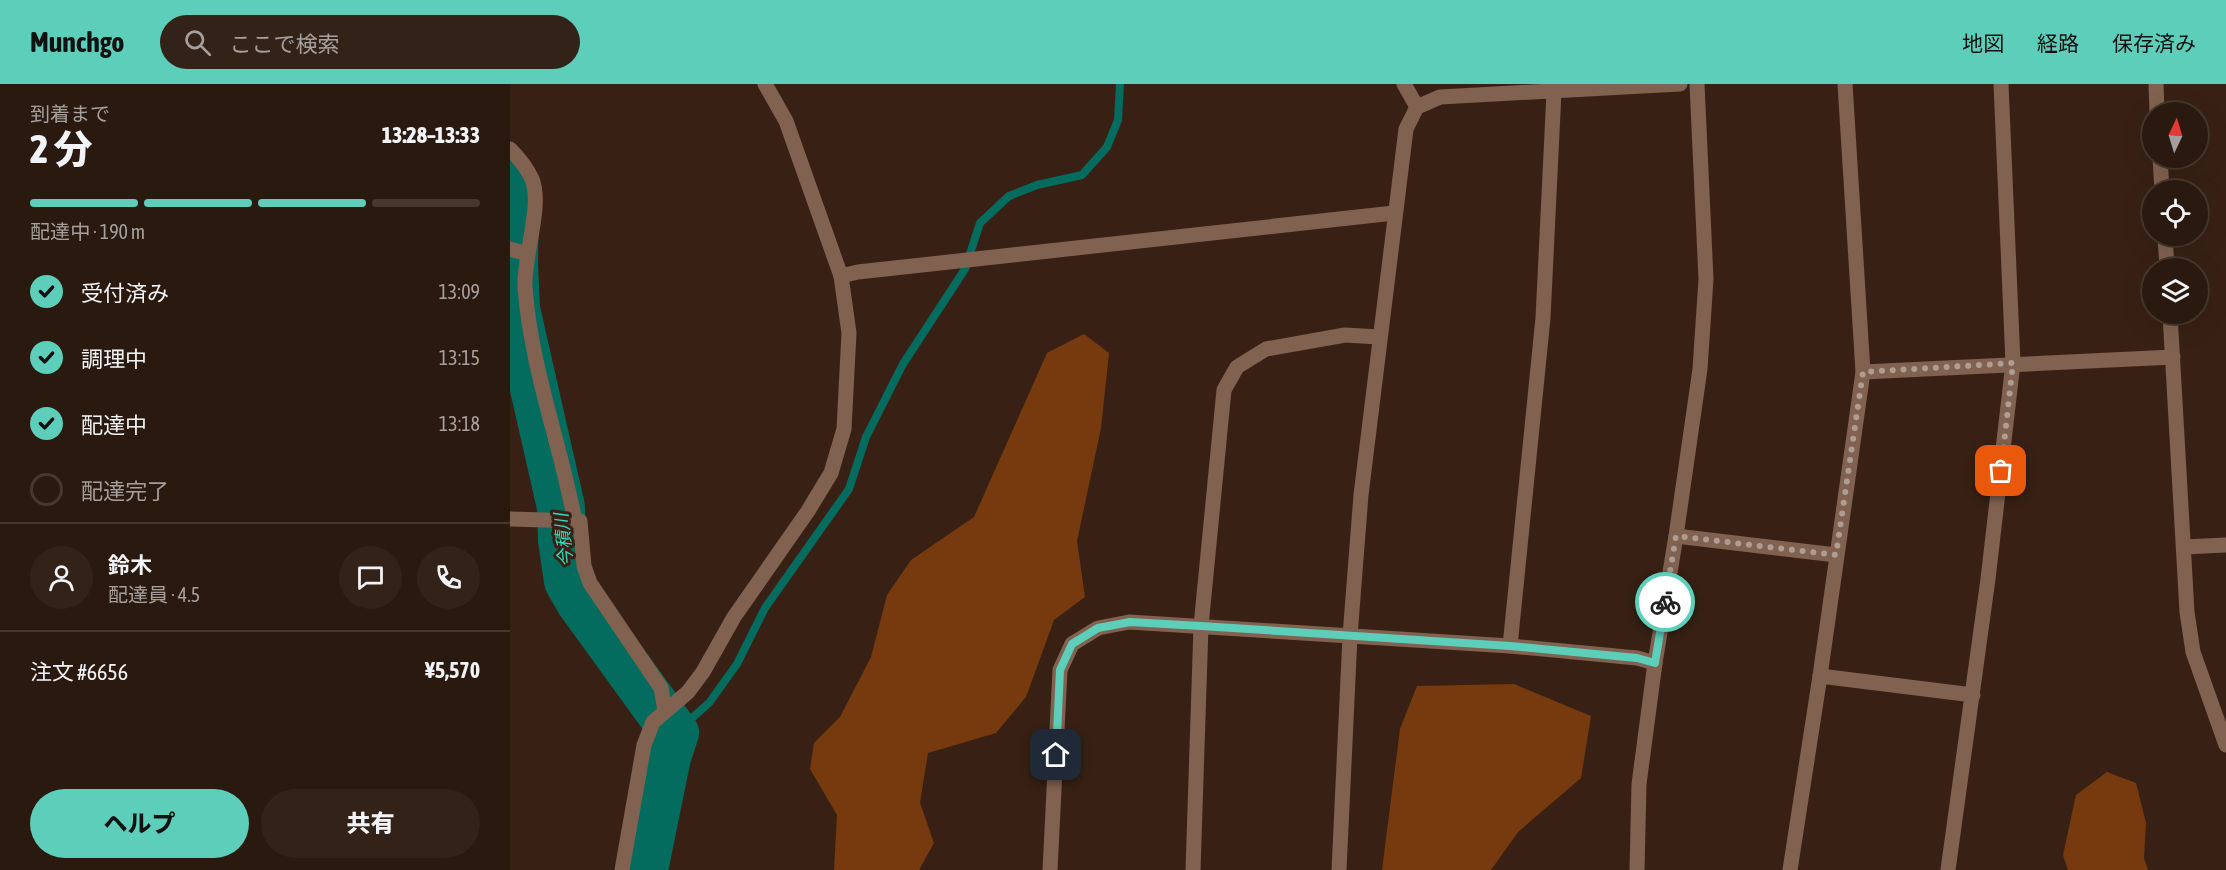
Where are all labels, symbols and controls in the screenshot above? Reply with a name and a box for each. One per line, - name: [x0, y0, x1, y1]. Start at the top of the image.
- search box: [160, 15, 580, 69]
- text: Munchgo: [30, 26, 124, 58]
- icon: search: [181, 26, 214, 59]
- text: ここで検索: [229, 31, 339, 57]
- text: 地図: [1962, 31, 2004, 55]
- text: 経路: [2037, 31, 2079, 55]
- text: 保存済み: [2112, 31, 2196, 55]
- text: 到着まで: [30, 102, 110, 125]
- north arrow: [2142, 102, 2208, 168]
- map controls: [2142, 102, 2208, 324]
- text: 13:28–13:33: [382, 122, 480, 148]
- text: 2 分: [30, 127, 93, 171]
- button: locate: [2142, 180, 2208, 246]
- text: 配達中 · 190 m: [30, 220, 145, 243]
- button: layers: [2142, 258, 2208, 324]
- icon: check: [30, 275, 63, 308]
- text: 受付済み: [81, 280, 169, 306]
- text: 13:09: [438, 280, 480, 303]
- icon: check: [30, 341, 63, 374]
- text: 調理中: [81, 346, 147, 372]
- text: 13:15: [439, 346, 480, 369]
- icon: check: [30, 407, 63, 440]
- text: 配達中: [81, 412, 147, 438]
- text: 13:18: [439, 412, 480, 435]
- pin: [1975, 445, 2026, 496]
- icon: bag: [1984, 454, 2017, 487]
- text: 配達完了: [81, 478, 169, 504]
- water label: 今積川: [550, 510, 577, 568]
- button: person: [30, 546, 93, 609]
- button: chat: [339, 546, 402, 609]
- button: phone: [417, 546, 480, 609]
- text: 鈴木: [108, 552, 152, 578]
- courier: [1635, 572, 1695, 632]
- text: 配達員 · 4.5: [108, 583, 200, 606]
- icon: bike: [1649, 586, 1682, 619]
- text: ¥5,570: [425, 657, 480, 683]
- text: 注文 #6656: [30, 659, 128, 685]
- pin: [1030, 729, 1081, 780]
- icon: home: [1039, 738, 1072, 771]
- button: ヘルプ: [30, 789, 249, 858]
- button: 共有: [261, 789, 480, 858]

